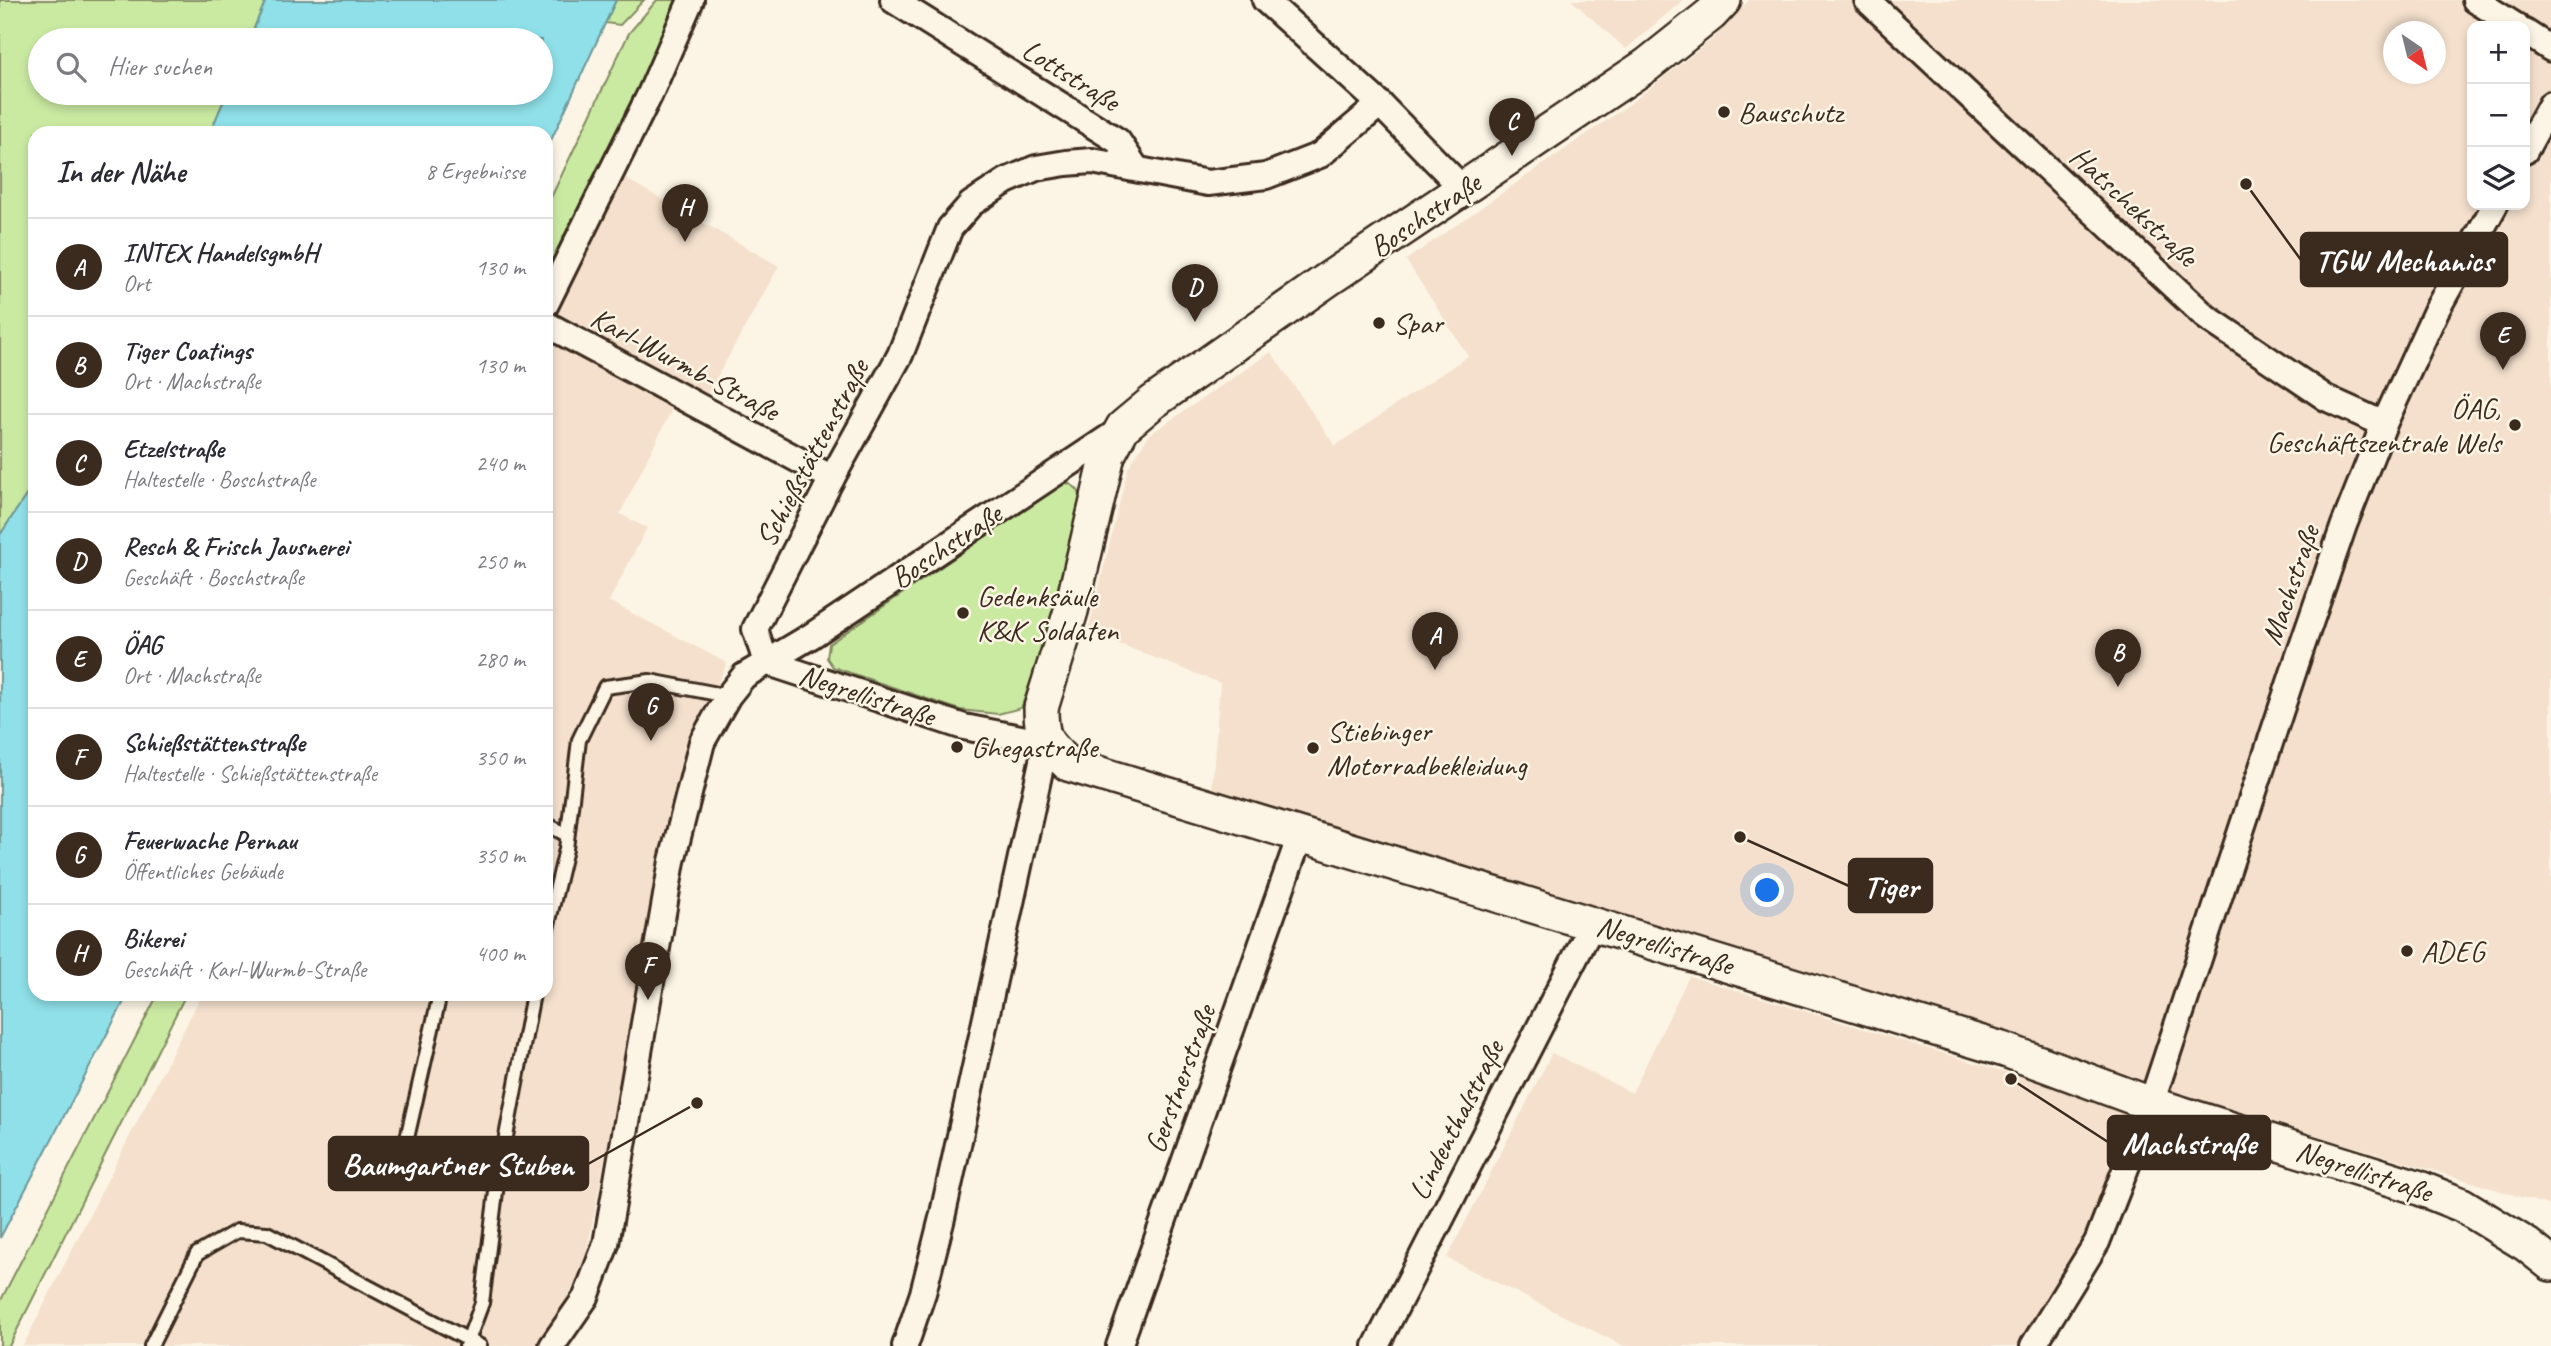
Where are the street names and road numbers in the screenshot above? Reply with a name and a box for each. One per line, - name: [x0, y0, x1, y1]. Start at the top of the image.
- street label: Lottstraße: [1015, 30, 1129, 121]
- street label: Hatschekstraße: [2062, 137, 2207, 276]
- street label: Boschstraße: [1362, 163, 1490, 266]
- street label: Karl-Wurmb-Straße: [584, 298, 788, 431]
- street label: Schießstättenstraße: [747, 351, 878, 553]
- street label: Boschstraße: [883, 494, 1011, 597]
- street label: Machstraße: [2252, 518, 2329, 650]
- street label: Negrellistraße: [794, 655, 942, 735]
- street label: Negrellistraße: [1592, 906, 1740, 984]
- street label: Gerstnerstraße: [1136, 998, 1225, 1158]
- street label: Lindenthalstraße: [1400, 1032, 1513, 1206]
- street label: Negrellistraße: [2291, 1131, 2439, 1211]

